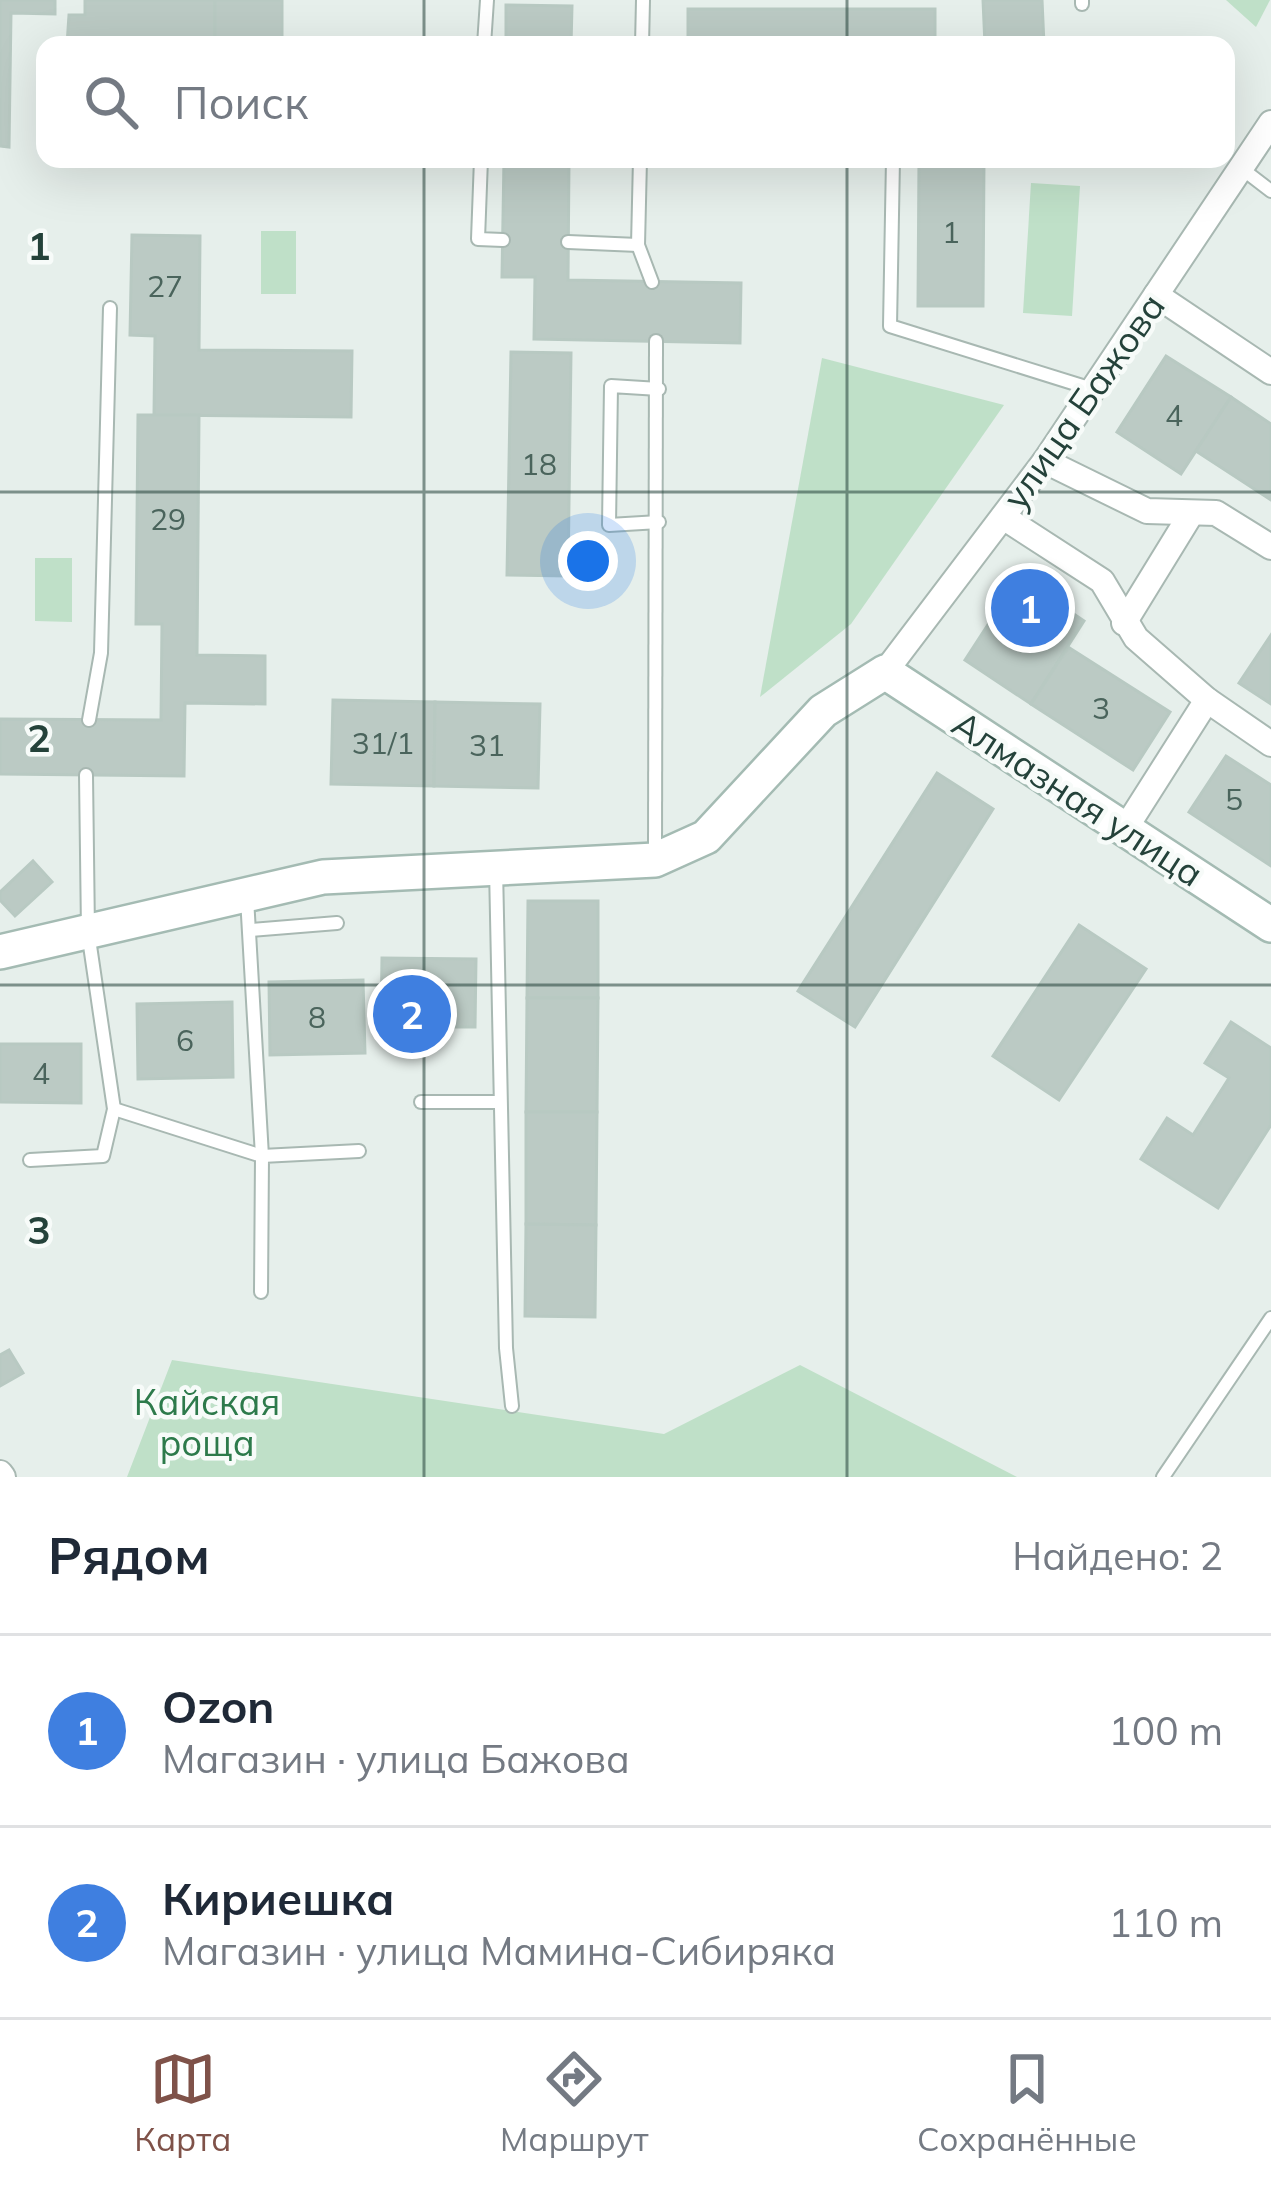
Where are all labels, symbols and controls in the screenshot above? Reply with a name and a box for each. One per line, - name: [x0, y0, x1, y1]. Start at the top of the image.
- search box: [36, 36, 1235, 168]
- icon: search: [78, 69, 144, 135]
- text: Поиск: [174, 74, 308, 130]
- house number: 1: [942, 213, 960, 251]
- text: 1: [27, 221, 51, 270]
- house number: 27: [147, 267, 183, 305]
- street label: улица Бажова: [992, 285, 1174, 517]
- house number: 4: [1165, 396, 1183, 434]
- house number: 18: [521, 445, 557, 483]
- house number: 29: [150, 500, 186, 538]
- your location: [558, 531, 618, 591]
- pin: 1: [991, 563, 1069, 653]
- house number: 3: [1092, 689, 1110, 727]
- street label: Алмазная улица: [944, 700, 1212, 896]
- text: 2: [27, 713, 51, 762]
- house number: 31/1: [352, 724, 414, 762]
- house number: 31: [469, 726, 505, 764]
- house number: 5: [1225, 780, 1243, 818]
- pin: 2: [373, 969, 451, 1059]
- house number: 8: [308, 998, 326, 1036]
- house number: 6: [176, 1021, 194, 1059]
- house number: 4: [32, 1054, 50, 1092]
- text: 3: [27, 1205, 51, 1254]
- park label: Кайская роща: [134, 1379, 280, 1465]
- text: Рядом: [48, 1523, 210, 1587]
- text: Найдено: 2: [1012, 1531, 1223, 1580]
- text: Ozon: [162, 1678, 274, 1734]
- text: 1: [75, 1706, 99, 1755]
- text: 100 m: [1108, 1706, 1223, 1755]
- text: Магазин · улица Бажова: [162, 1734, 630, 1783]
- text: Кириешка: [162, 1870, 395, 1926]
- text: 2: [75, 1898, 99, 1947]
- text: 110 m: [1108, 1898, 1223, 1947]
- text: Магазин · улица Мамина-Сибиряка: [162, 1926, 836, 1975]
- tab: Карта: [134, 2046, 231, 2159]
- tab: Маршрут: [500, 2046, 648, 2159]
- tab: Сохранённые: [917, 2046, 1137, 2159]

